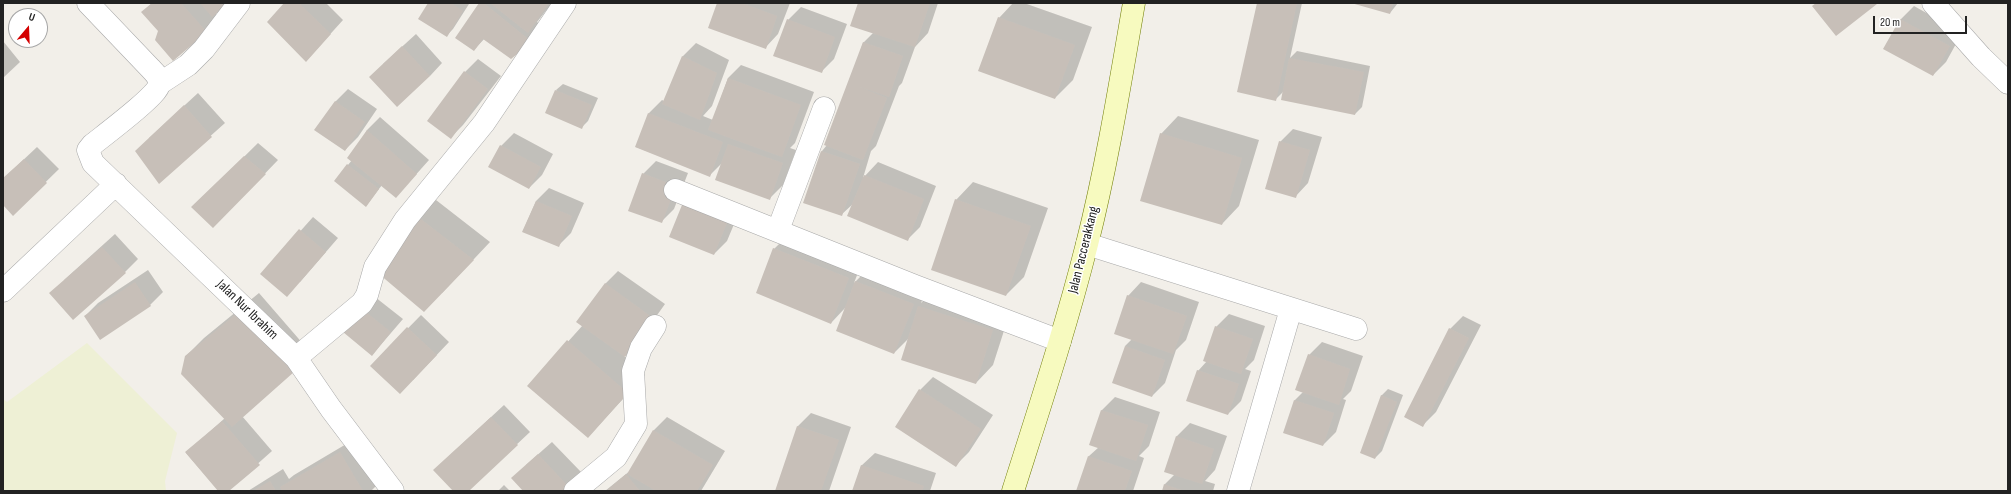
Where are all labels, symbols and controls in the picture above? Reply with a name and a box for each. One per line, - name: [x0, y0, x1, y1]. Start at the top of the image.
- north arrow: [8, 8, 48, 48]
- scale bar: [1875, 8, 1969, 34]
- text: U: [27, 10, 37, 24]
- text: 20 m: [1880, 15, 1900, 30]
- street label: Jalan Paccerakkang: [1065, 205, 1103, 295]
- street label: Jalan Nur Ibrahim: [213, 276, 281, 344]

